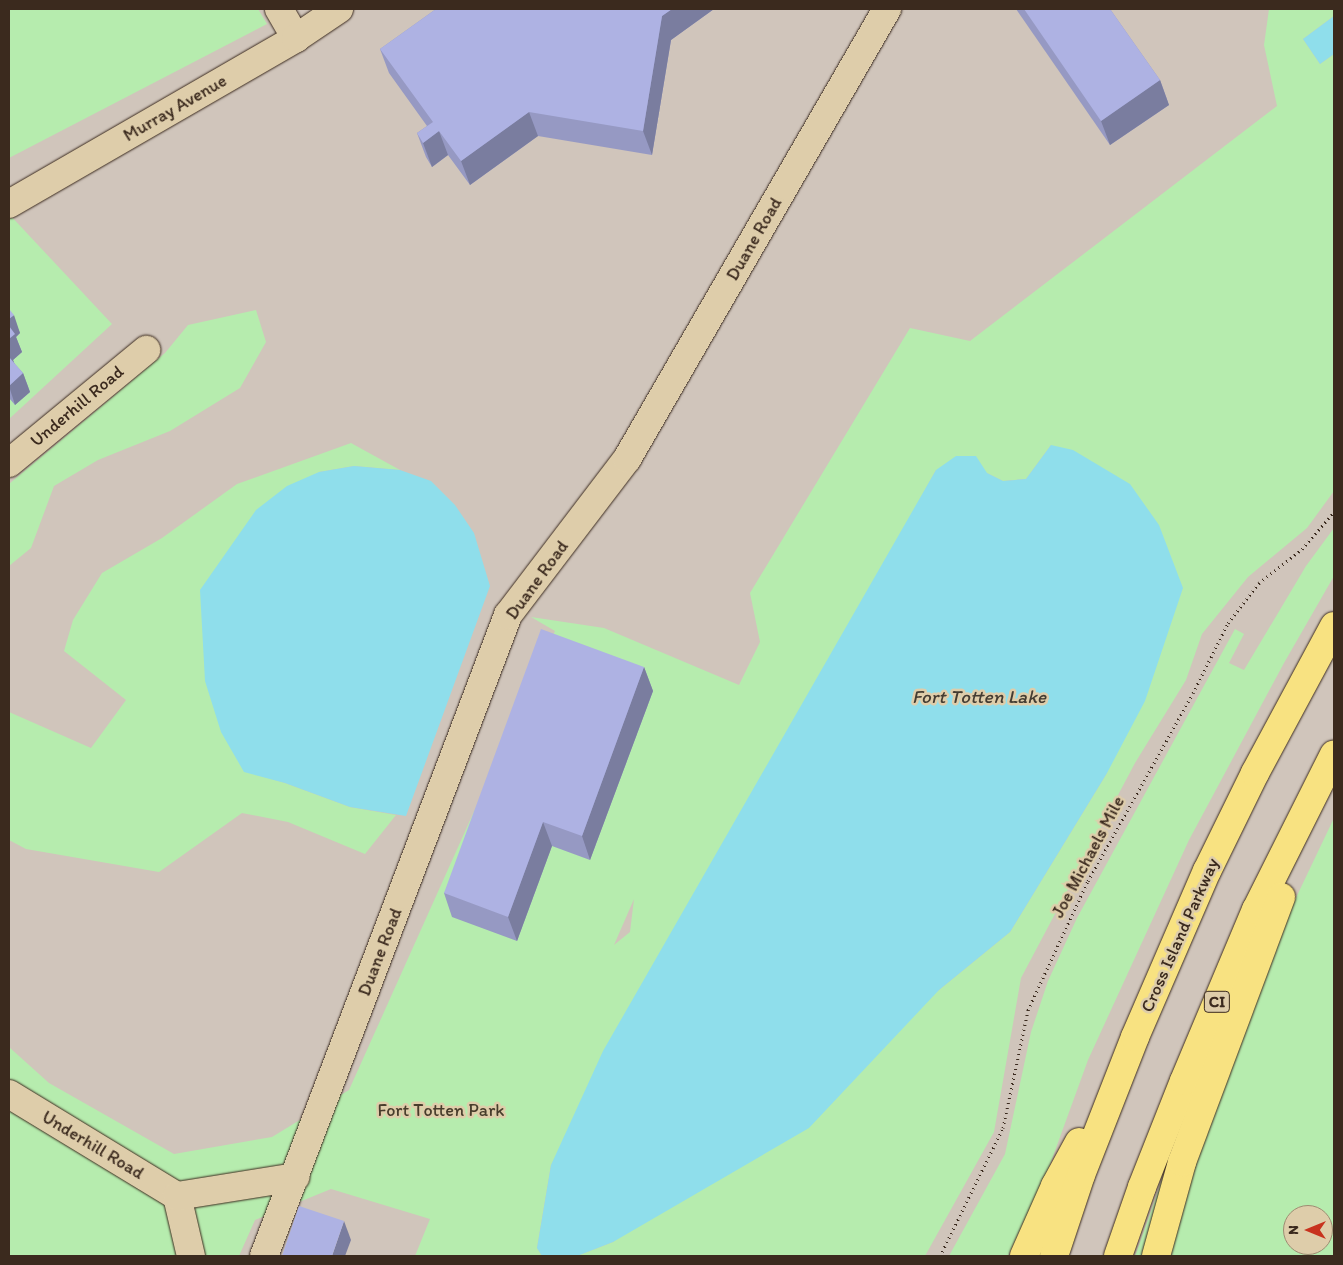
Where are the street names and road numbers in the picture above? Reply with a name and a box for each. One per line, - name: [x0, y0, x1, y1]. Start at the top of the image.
- street label: Murray Avenue: [119, 70, 231, 146]
- street label: Duane Road: [722, 194, 786, 284]
- street label: Underhill Road: [26, 361, 128, 451]
- street label: Duane Road: [501, 536, 573, 624]
- street label: Joe Michaels Mile: [1047, 793, 1129, 921]
- street label: Cross Island Parkway: [1136, 855, 1224, 1015]
- street label: Duane Road: [353, 905, 407, 999]
- road number: CI: [1203, 989, 1231, 1016]
- street label: Underhill Road: [38, 1106, 148, 1184]

